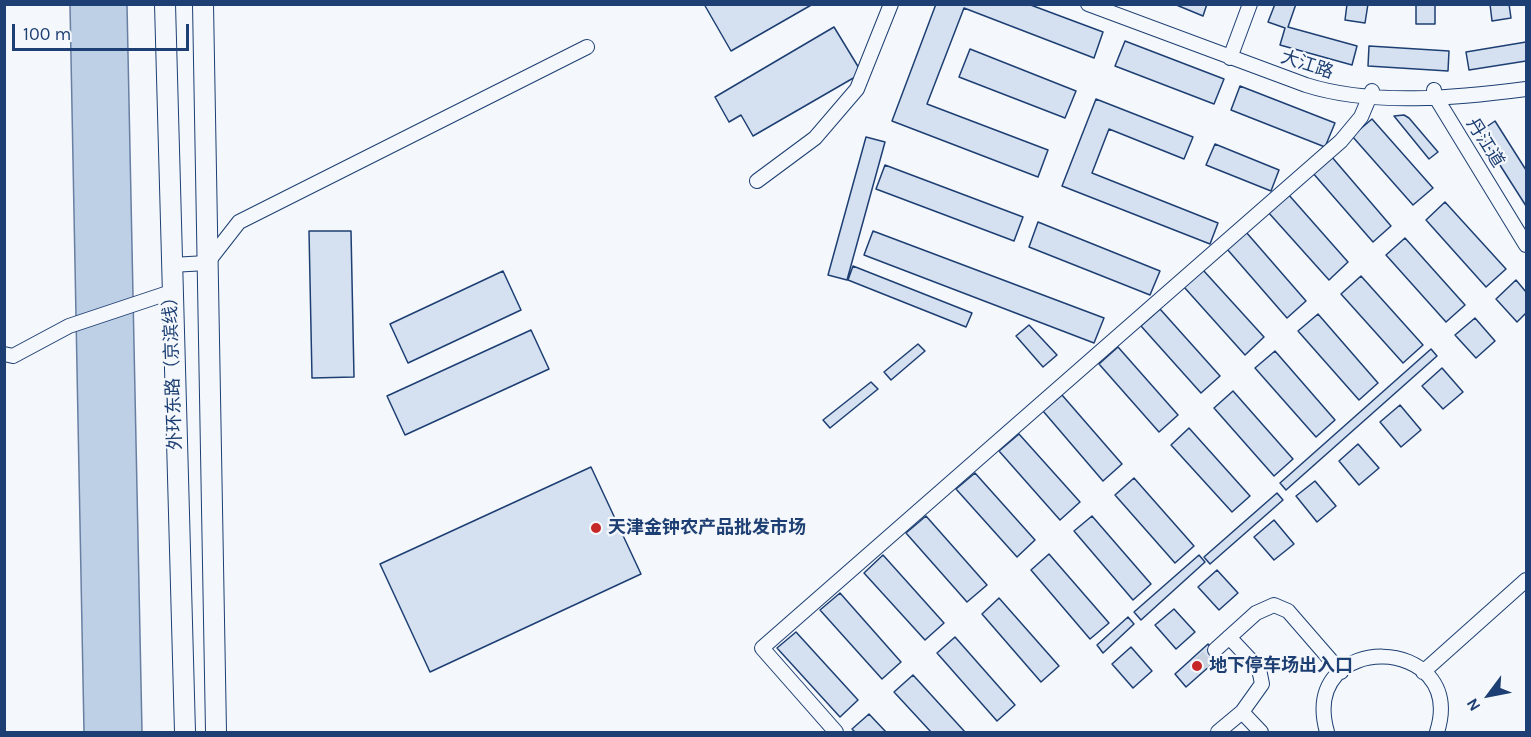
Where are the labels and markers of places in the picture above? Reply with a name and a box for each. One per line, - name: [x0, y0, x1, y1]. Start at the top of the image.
- place label: 天津金钟农产品批发市场: [608, 517, 806, 539]
- marker: 天津金钟农产品批发市场: [589, 521, 603, 535]
- place label: 地下停车场出入口: [1209, 655, 1353, 677]
- marker: 地下停车场出入口: [1190, 659, 1204, 673]

